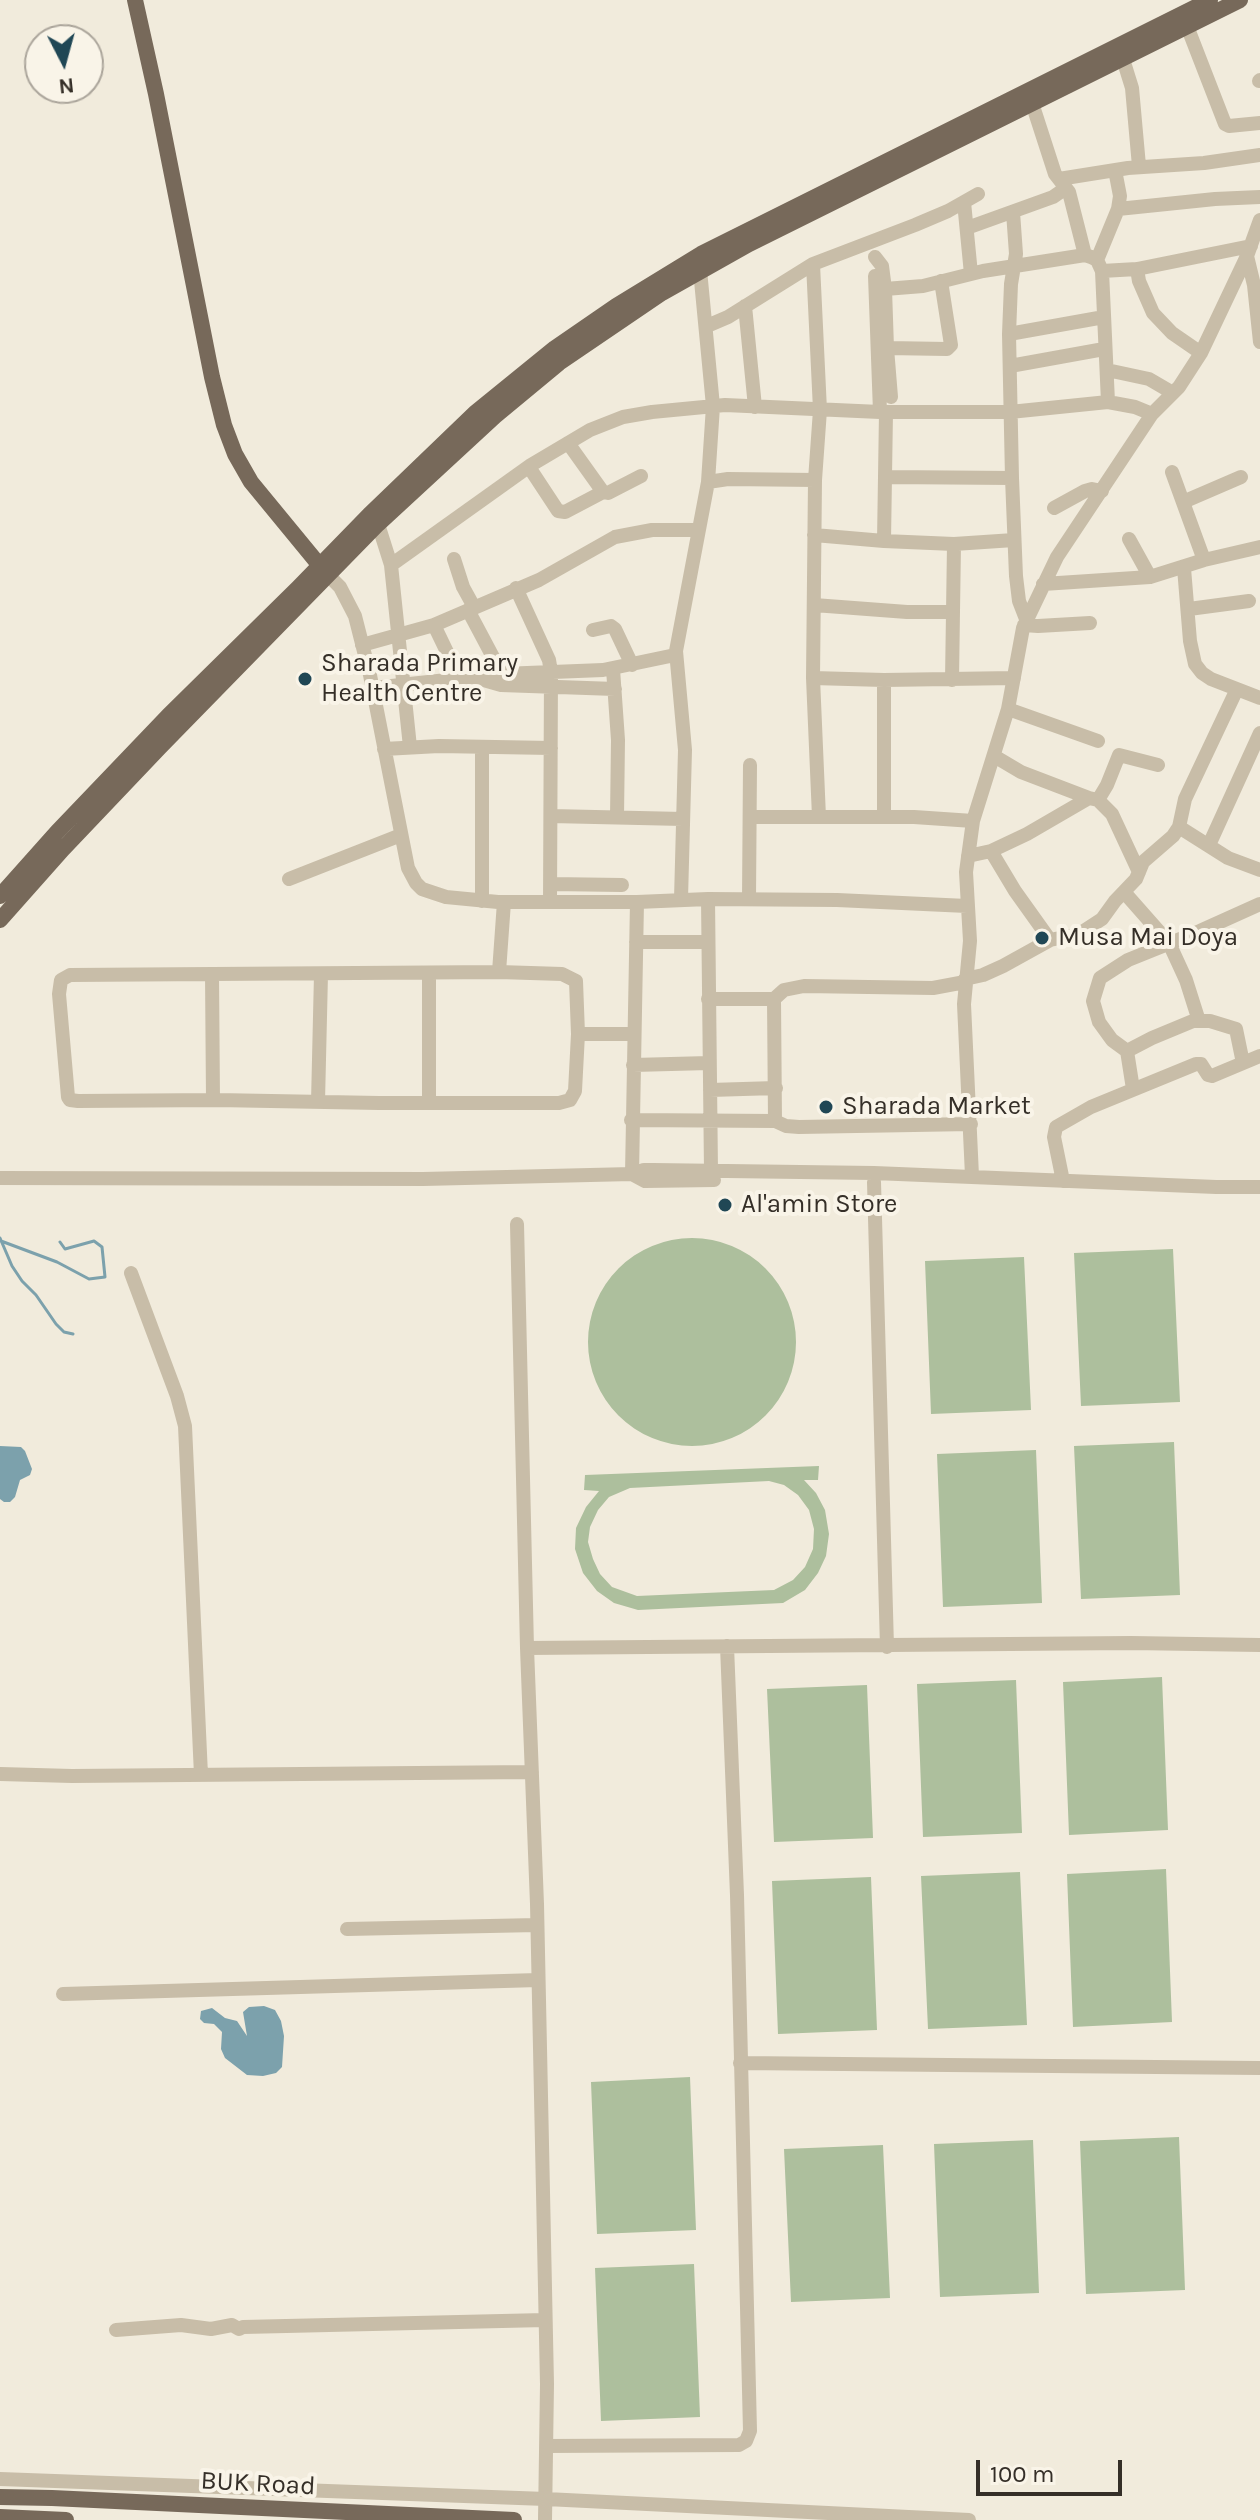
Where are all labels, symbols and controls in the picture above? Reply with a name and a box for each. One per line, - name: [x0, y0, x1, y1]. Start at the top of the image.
- north arrow: [24, 24, 104, 104]
- text: N: [57, 72, 76, 100]
- place label: Sharada Primary Health Centre: [321, 648, 518, 710]
- marker: Sharada Primary Health Centre: [296, 670, 314, 688]
- place label: Musa Mai Doya: [1058, 922, 1238, 954]
- marker: Musa Mai Doya: [1033, 929, 1051, 947]
- place label: Sharada Market: [842, 1091, 1031, 1123]
- marker: Sharada Market: [817, 1098, 835, 1116]
- place label: Al'amin Store: [741, 1189, 897, 1221]
- marker: Al'amin Store: [716, 1196, 734, 1214]
- scale bar: [980, 2444, 1126, 2494]
- text: 100 m: [990, 2460, 1055, 2488]
- street label: BUK Road: [200, 2465, 316, 2503]

